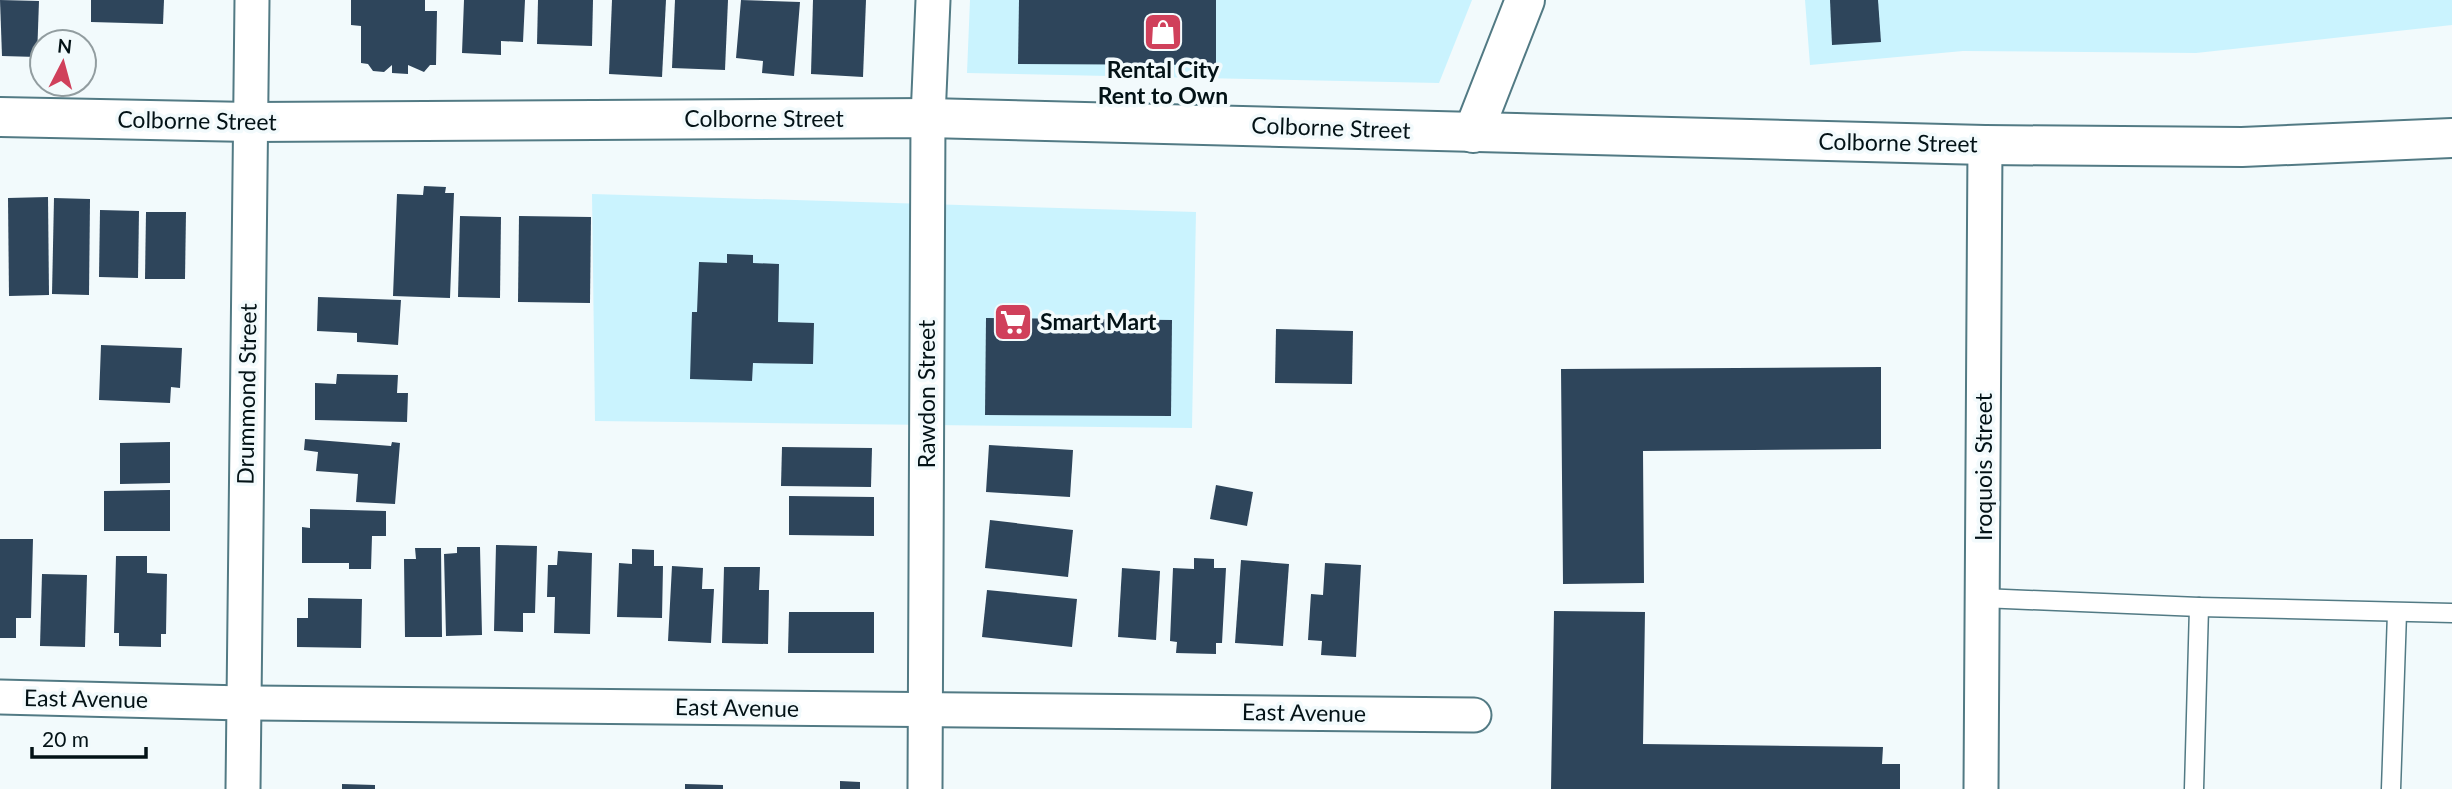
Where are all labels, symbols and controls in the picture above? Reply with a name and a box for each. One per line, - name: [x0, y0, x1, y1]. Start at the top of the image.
- shop icon: Rental City Rent to Own: [1142, 11, 1184, 53]
- north arrow: [28, 28, 98, 98]
- text: N: [56, 33, 73, 58]
- place label: Rental City Rent to Own: [1098, 55, 1228, 109]
- street label: Colborne Street: [684, 104, 844, 132]
- street label: Colborne Street: [117, 105, 278, 135]
- street label: Colborne Street: [1251, 110, 1412, 144]
- street label: Colborne Street: [1818, 127, 1979, 157]
- supermarket icon: Smart Mart: [992, 301, 1034, 343]
- street label: Drummond Street: [230, 302, 262, 485]
- place label: Smart Mart: [1040, 307, 1157, 335]
- street label: Rawdon Street: [912, 319, 940, 468]
- street label: Iroquois Street: [1969, 392, 1997, 541]
- street label: East Avenue: [24, 683, 148, 713]
- street label: East Avenue: [675, 692, 799, 722]
- street label: East Avenue: [1242, 697, 1366, 727]
- scale bar: [32, 716, 145, 760]
- text: 20 m: [42, 726, 89, 751]

